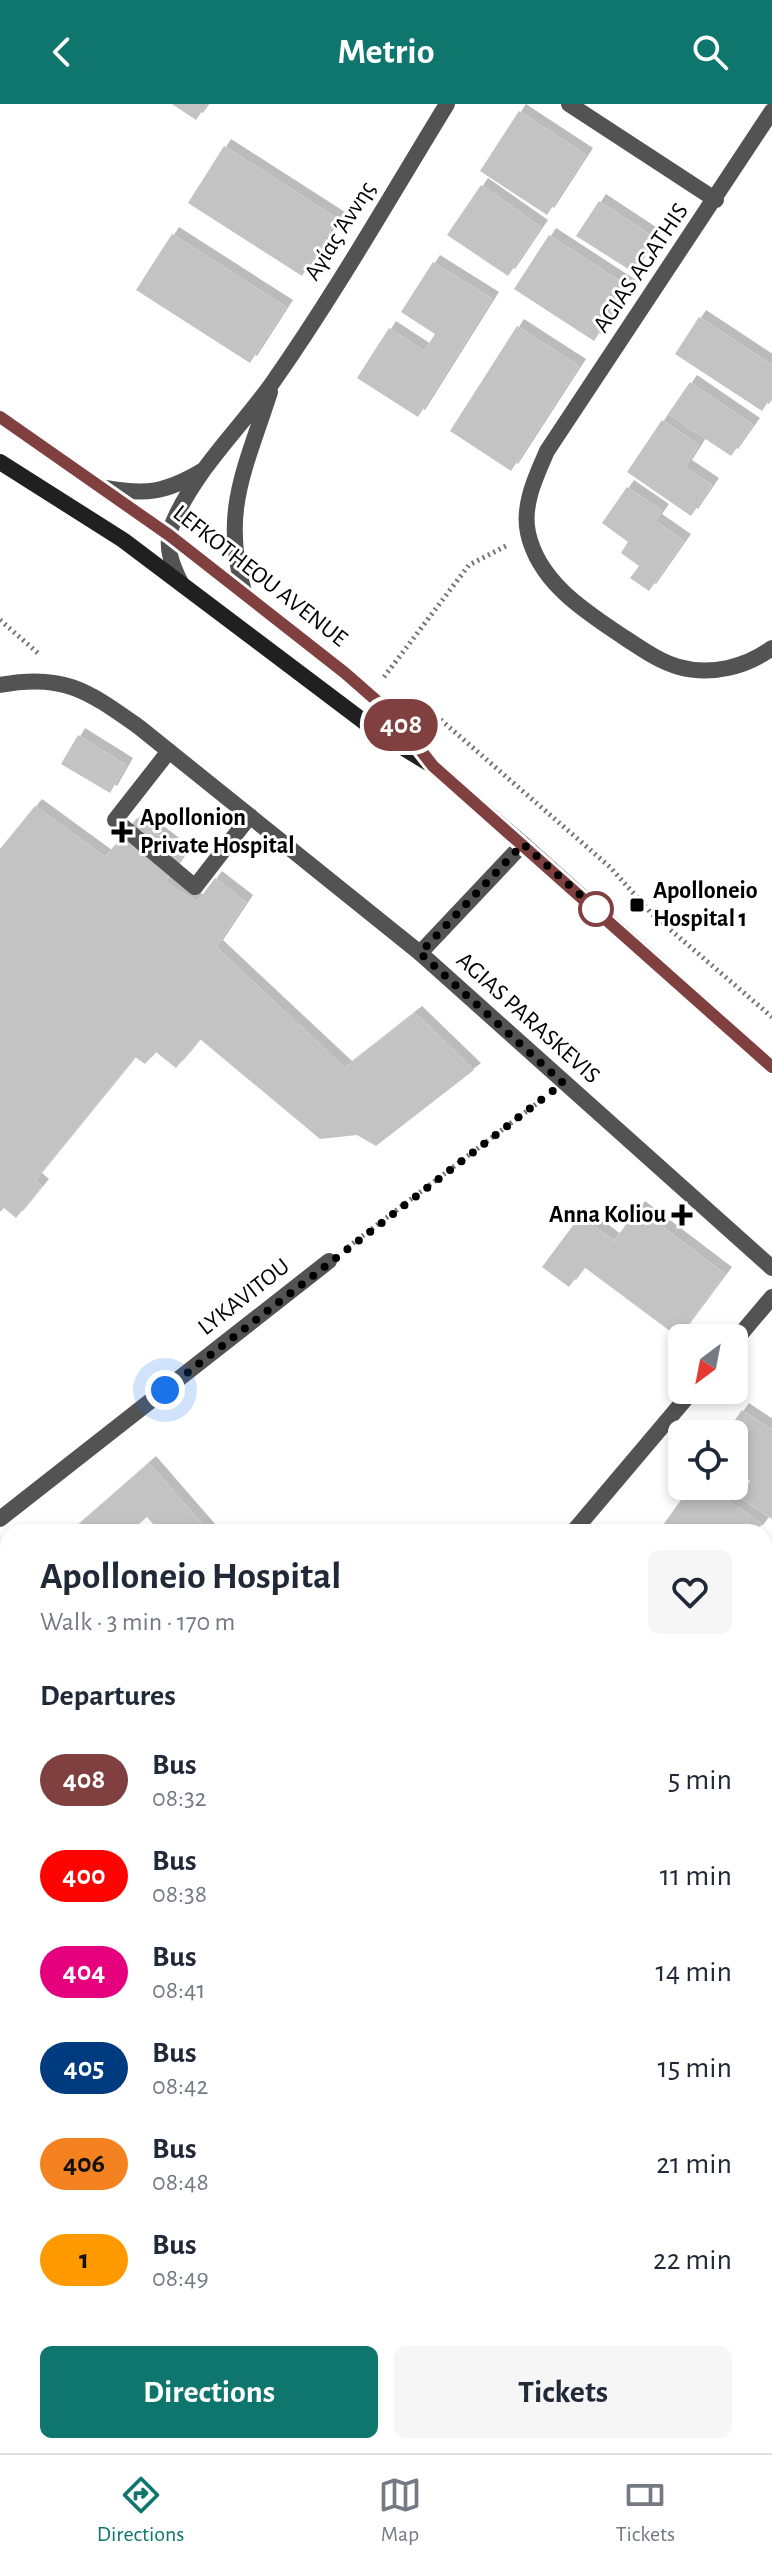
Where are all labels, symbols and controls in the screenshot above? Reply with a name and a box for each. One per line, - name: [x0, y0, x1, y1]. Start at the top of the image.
- icon: back: [40, 30, 84, 74]
- icon: search: [688, 30, 732, 74]
- text: Metrio: [338, 34, 434, 70]
- street label: Αγίας Άννης: [300, 177, 380, 285]
- street label: AGIAS AGATHIS: [589, 199, 693, 337]
- street label: LEFKOTHEOU AVENUE: [168, 501, 352, 652]
- line badge: 408: [355, 699, 447, 751]
- text: 408: [380, 711, 422, 739]
- place label: Apollonion Private Hospital: [140, 806, 295, 858]
- marker: Apollonion Private Hospital: [111, 821, 133, 843]
- place label: Apolloneio Hospital 1: [653, 879, 758, 931]
- unlabelled marker: [579, 892, 613, 926]
- marker: Apolloneio Hospital 1: [628, 896, 646, 914]
- street label: AGIAS PARASKEVIS: [452, 948, 604, 1088]
- place label: Anna Koliou: [549, 1203, 666, 1227]
- marker: Anna Koliou: [673, 1206, 691, 1224]
- street label: LYKAVITOU: [194, 1254, 294, 1340]
- north arrow: [668, 1324, 748, 1404]
- map controls: [668, 1324, 748, 1500]
- your location: [145, 1370, 185, 1410]
- button: locate: [668, 1420, 748, 1500]
- button: heart: [648, 1550, 732, 1634]
- text: Apolloneio Hospital: [40, 1558, 341, 1596]
- text: Walk · 3 min · 170 m: [40, 1609, 235, 1635]
- text: Departures: [40, 1681, 176, 1711]
- text: Bus: [152, 1750, 197, 1780]
- text: 5 min: [668, 1765, 732, 1795]
- text: 408: [63, 1766, 105, 1794]
- text: 08:32: [152, 1785, 207, 1811]
- text: Bus: [152, 1846, 197, 1876]
- text: 11 min: [660, 1861, 732, 1891]
- text: 400: [62, 1862, 106, 1890]
- text: 08:38: [152, 1881, 207, 1907]
- text: Bus: [152, 1942, 197, 1972]
- text: 14 min: [656, 1957, 732, 1987]
- text: 404: [63, 1958, 105, 1986]
- text: 08:41: [152, 1977, 205, 2003]
- text: Bus: [152, 2038, 197, 2068]
- text: 15 min: [657, 2053, 732, 2083]
- text: 405: [64, 2054, 104, 2082]
- text: 08:42: [152, 2073, 208, 2099]
- text: Bus: [152, 2134, 197, 2164]
- text: 21 min: [656, 2149, 732, 2179]
- text: 406: [63, 2150, 105, 2178]
- text: 08:48: [152, 2169, 209, 2195]
- text: Bus: [152, 2230, 197, 2260]
- text: 22 min: [653, 2245, 732, 2275]
- text: 1: [79, 2246, 89, 2274]
- text: 08:49: [152, 2265, 209, 2291]
- button: Directions: [40, 2346, 378, 2438]
- button: Tickets: [394, 2346, 732, 2438]
- tab: Directions: [97, 2473, 184, 2547]
- tab: Map: [378, 2473, 422, 2547]
- tab: Tickets: [616, 2473, 675, 2547]

